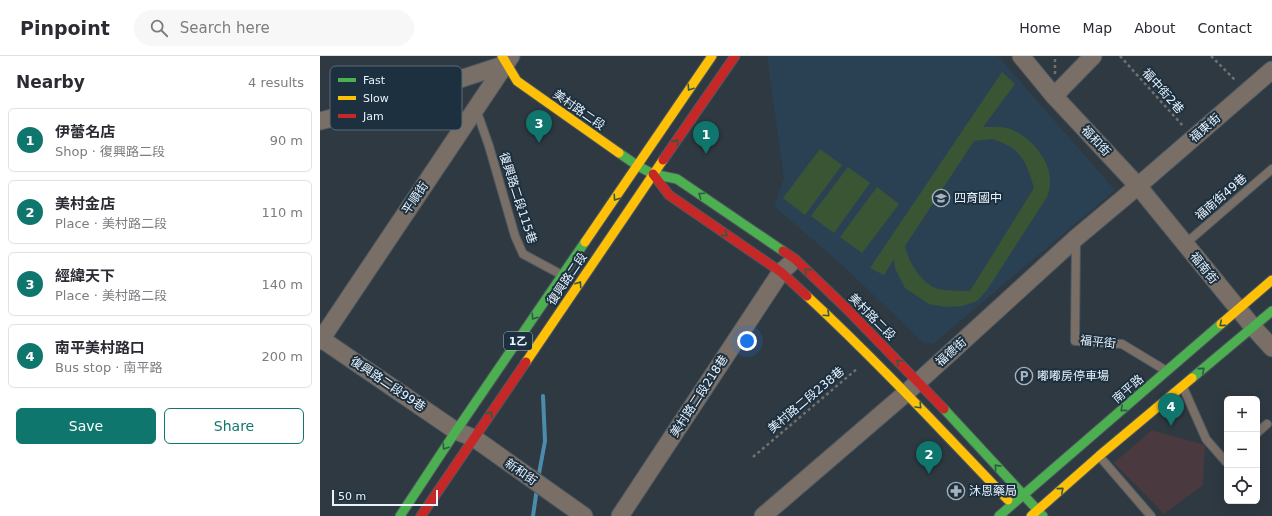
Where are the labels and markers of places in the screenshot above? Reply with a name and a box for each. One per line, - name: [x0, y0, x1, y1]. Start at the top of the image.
- pin: 3: [526, 110, 552, 143]
- pin: 1: [693, 121, 719, 154]
- school or university icon: 四育國中: [931, 188, 951, 208]
- place label: 四育國中: [954, 191, 1002, 205]
- parking icon: 嘟嘟房停車場: [1014, 366, 1034, 386]
- place label: 嘟嘟房停車場: [1037, 369, 1109, 383]
- pin: 4: [1158, 393, 1184, 426]
- pin: 2: [916, 441, 942, 474]
- pharmacy icon: 沐恩藥局: [946, 481, 966, 501]
- place label: 沐恩藥局: [969, 484, 1017, 498]

